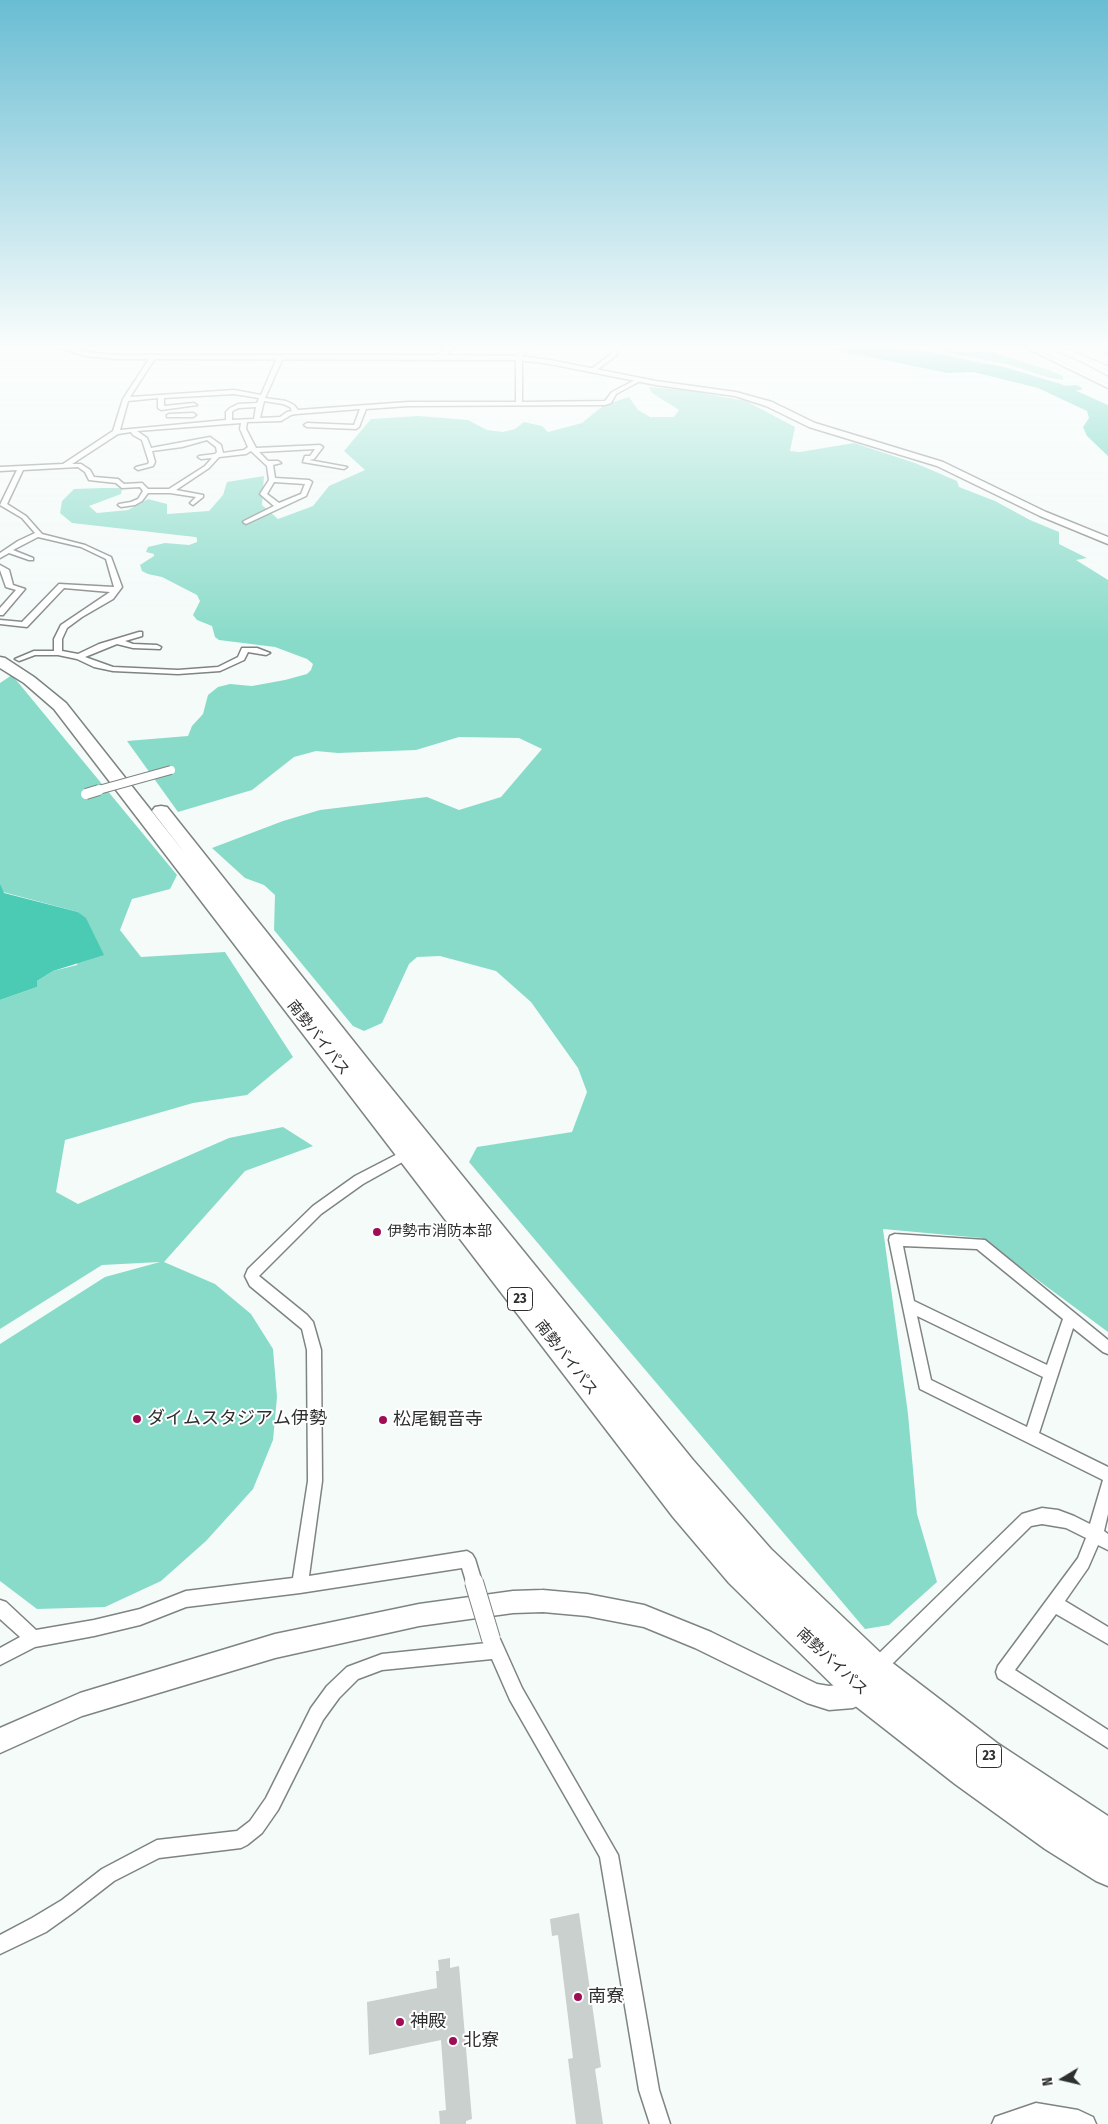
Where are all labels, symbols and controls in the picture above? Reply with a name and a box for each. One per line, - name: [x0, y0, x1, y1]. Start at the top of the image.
- street label: 南勢バイパス: [283, 997, 353, 1079]
- place label: 伊勢市消防本部: [387, 1223, 492, 1241]
- marker: 伊勢市消防本部: [371, 1226, 383, 1238]
- road number: 23: [508, 1288, 532, 1310]
- street label: 南勢バイパス: [531, 1317, 601, 1399]
- place label: ダイムスタジアム伊勢: [147, 1408, 327, 1430]
- place label: 松尾観音寺: [393, 1409, 483, 1431]
- marker: ダイムスタジアム伊勢: [131, 1413, 143, 1425]
- marker: 松尾観音寺: [377, 1414, 389, 1426]
- street label: 南勢バイパス: [793, 1625, 871, 1699]
- road number: 23: [976, 1744, 1002, 1768]
- place label: 南寮: [588, 1986, 624, 2008]
- marker: 南寮: [572, 1991, 584, 2003]
- place label: 神殿: [410, 2011, 446, 2033]
- marker: 神殿: [394, 2016, 406, 2028]
- place label: 北寮: [463, 2030, 499, 2052]
- marker: 北寮: [447, 2035, 459, 2047]
- north arrow: [1038, 2054, 1088, 2104]
- text: N: [1039, 2076, 1057, 2087]

